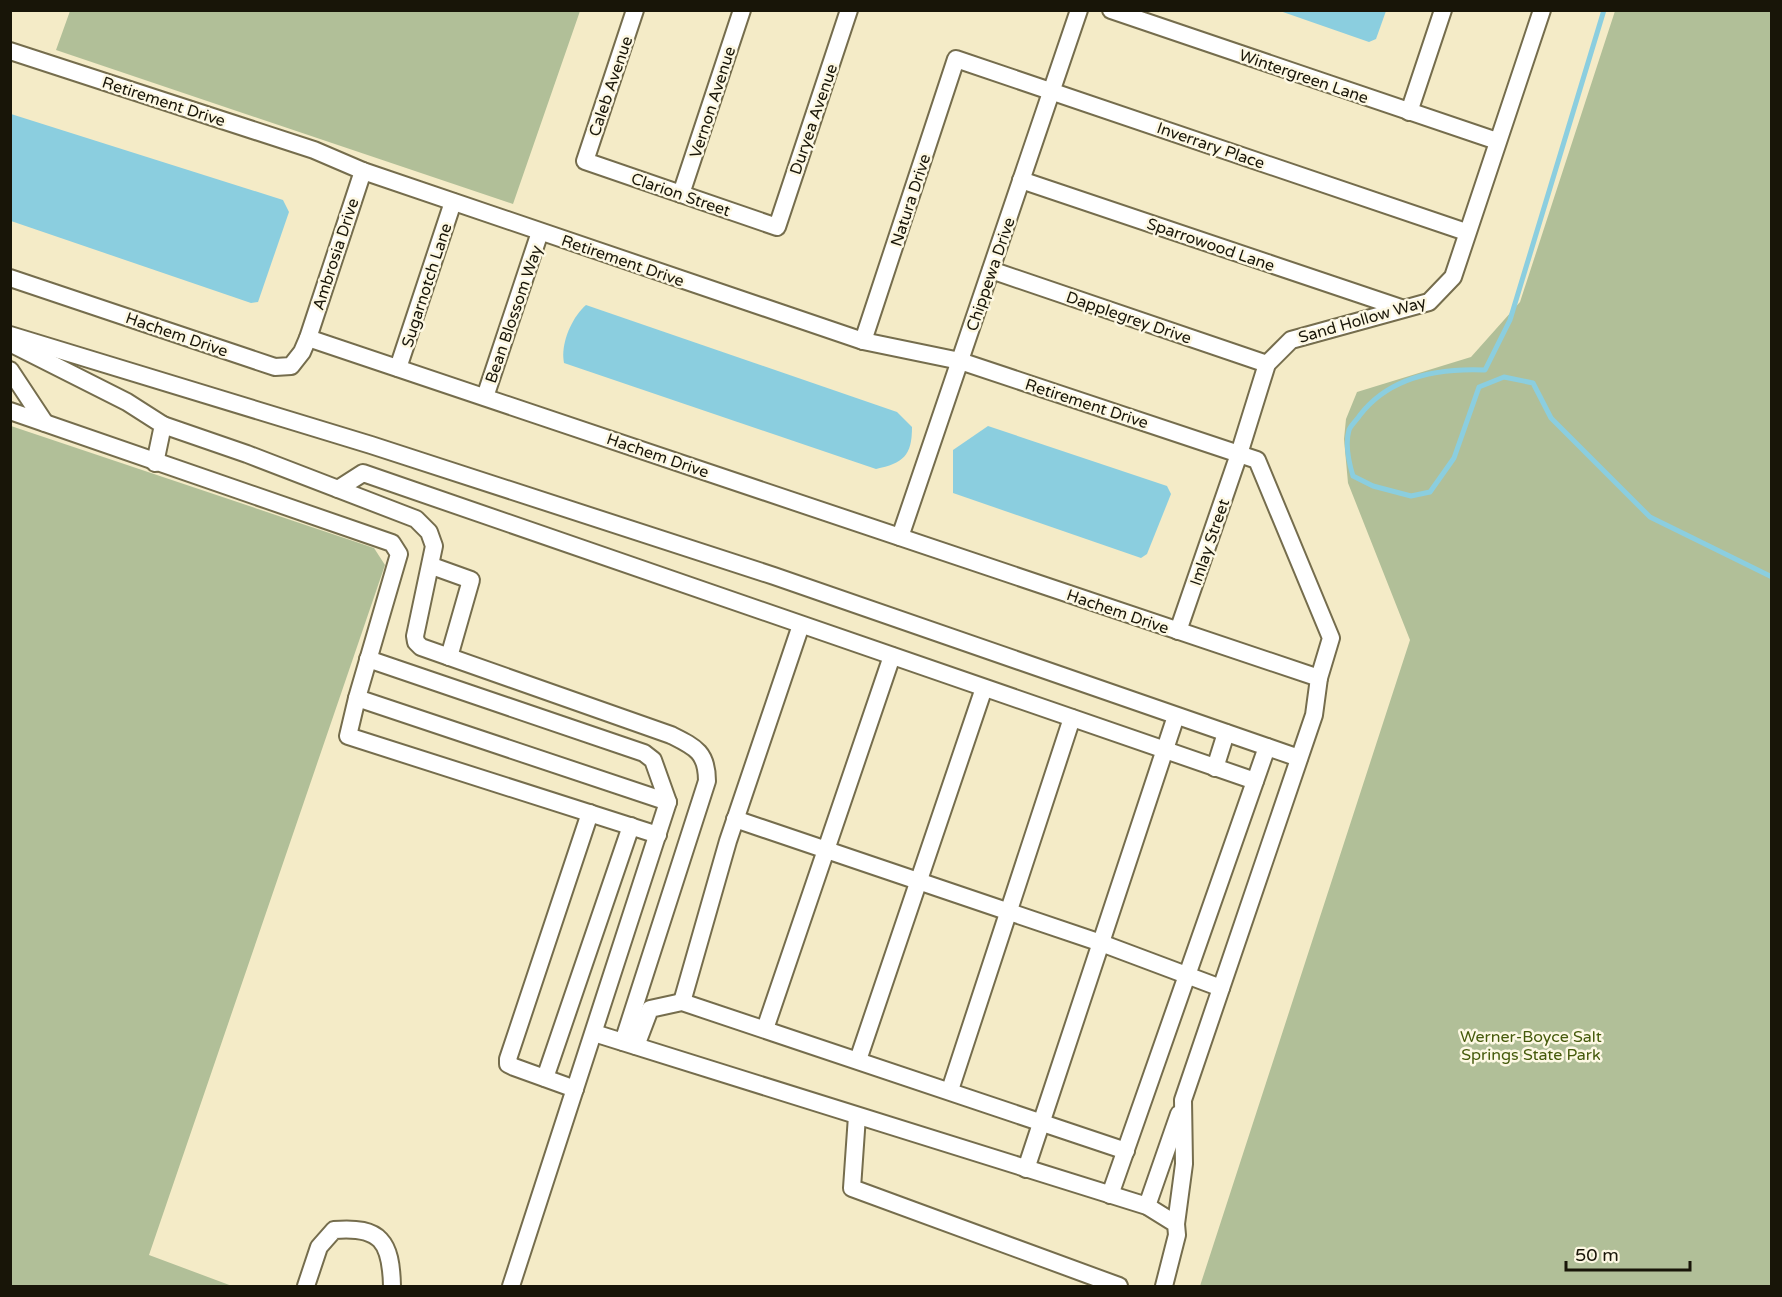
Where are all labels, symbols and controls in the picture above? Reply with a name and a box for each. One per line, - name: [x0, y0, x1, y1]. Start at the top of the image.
- street label: Caleb Avenue: [584, 34, 637, 139]
- street label: Vernon Avenue: [686, 44, 740, 161]
- street label: Wintergreen Lane: [1236, 45, 1371, 108]
- street label: Duryea Avenue: [786, 61, 842, 177]
- street label: Retirement Drive: [100, 73, 228, 131]
- street label: Inverrary Place: [1154, 118, 1267, 174]
- street label: Natura Drive: [887, 151, 935, 249]
- street label: Clarion Street: [628, 169, 733, 221]
- street label: Ambrosia Drive: [308, 196, 363, 313]
- street label: Sparrowood Lane: [1144, 214, 1277, 276]
- street label: Chippewa Drive: [962, 215, 1020, 334]
- street label: Sugarnotch Lane: [397, 221, 456, 350]
- street label: Retirement Drive: [559, 231, 687, 291]
- street label: Bean Blossom Way: [481, 242, 547, 386]
- street label: Dapplegrey Drive: [1063, 287, 1194, 349]
- street label: Sand Hollow Way: [1296, 292, 1429, 348]
- street label: Hachem Drive: [123, 308, 230, 362]
- street label: Retirement Drive: [1023, 375, 1151, 433]
- street label: Hachem Drive: [604, 429, 711, 483]
- street label: Imlay Street: [1186, 496, 1234, 588]
- street label: Hachem Drive: [1064, 585, 1171, 639]
- park label: Werner-Boyce Salt Springs State Park: [1460, 1027, 1602, 1065]
- scale bar: [1566, 1234, 1690, 1272]
- text: 50 m: [1575, 1244, 1619, 1266]

